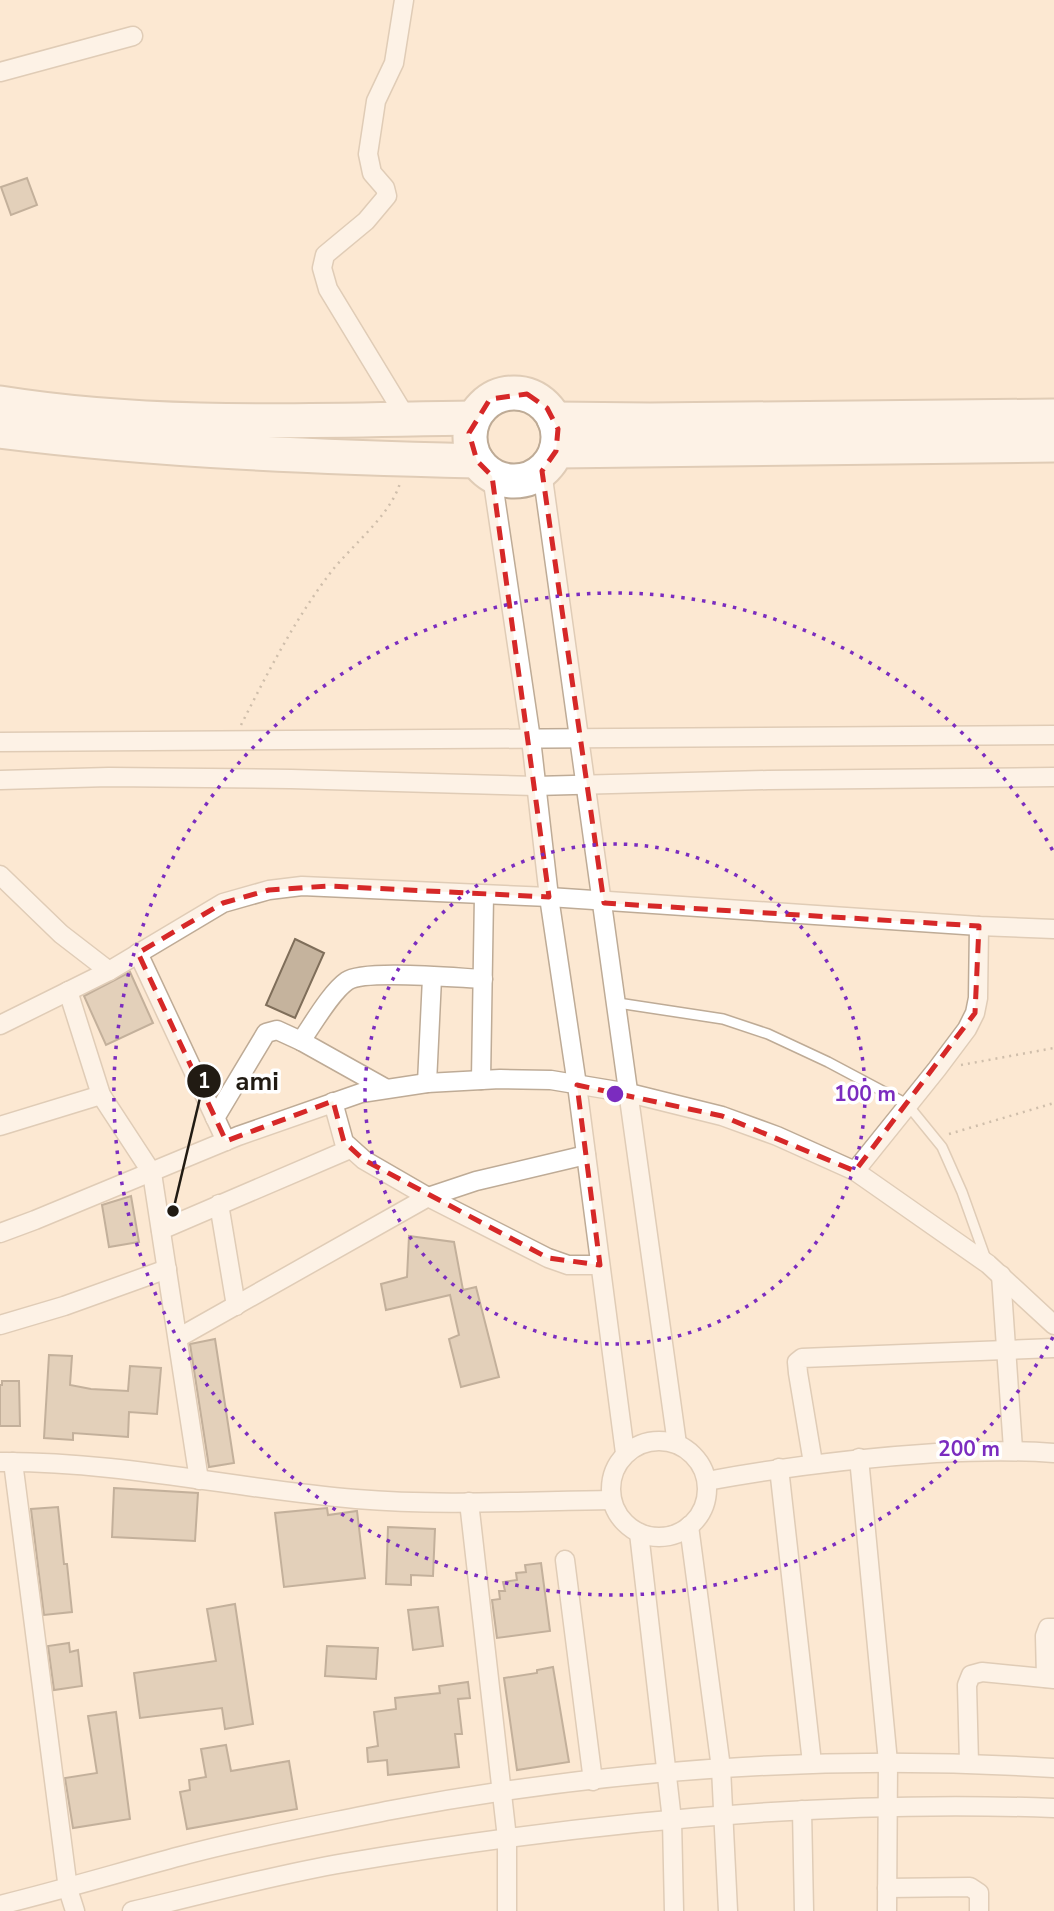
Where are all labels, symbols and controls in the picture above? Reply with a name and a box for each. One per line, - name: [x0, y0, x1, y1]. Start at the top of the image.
- callout: ami: [187, 1057, 293, 1104]
- text: ami: [235, 1064, 279, 1099]
- text: 1: [198, 1067, 210, 1095]
- text: 100 m: [834, 1080, 896, 1108]
- centre of rings: [603, 1082, 627, 1106]
- text: 200 m: [938, 1435, 1000, 1463]

